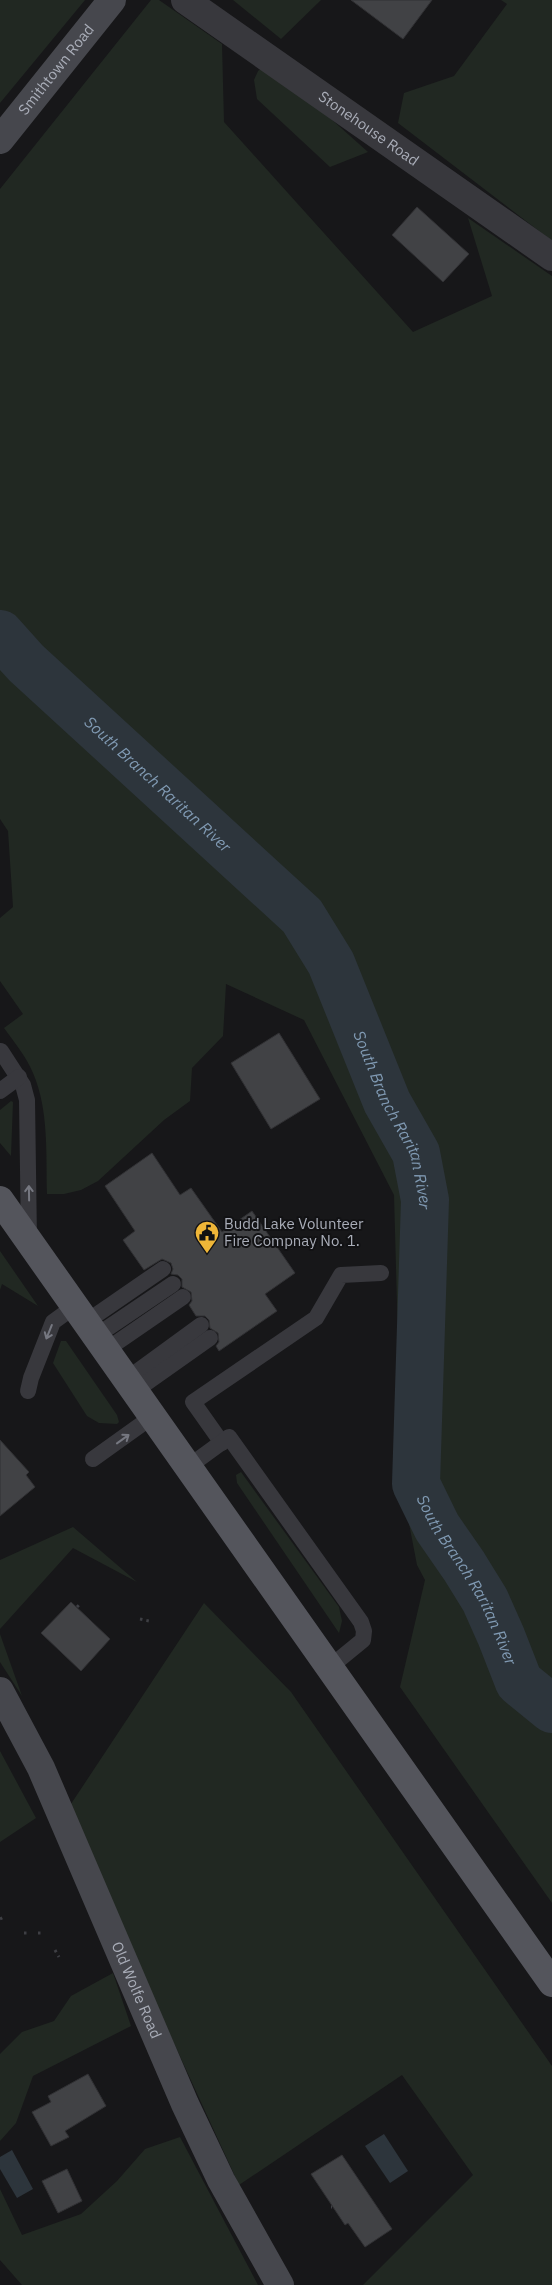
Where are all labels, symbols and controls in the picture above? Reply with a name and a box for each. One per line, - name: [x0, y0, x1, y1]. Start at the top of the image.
- street label: Smithtown Road: [14, 20, 98, 119]
- street label: Stonehouse Road: [315, 86, 423, 170]
- water label: South Branch Raritan River: [81, 712, 236, 857]
- water label: South Branch Raritan River: [349, 1027, 435, 1210]
- one-way arrow: [24, 1185, 33, 1201]
- place label: Budd Lake Volunteer Fire Compnay No. 1.: [224, 1214, 364, 1250]
- public building icon: Budd Lake Volunteer Fire Compnay No. 1.: [194, 1220, 220, 1254]
- one-way arrow: [44, 1324, 53, 1339]
- one-way arrow: [116, 1433, 129, 1444]
- water label: South Branch Raritan River: [413, 1491, 522, 1669]
- street label: Old Wolfe Road: [108, 1939, 166, 2041]

